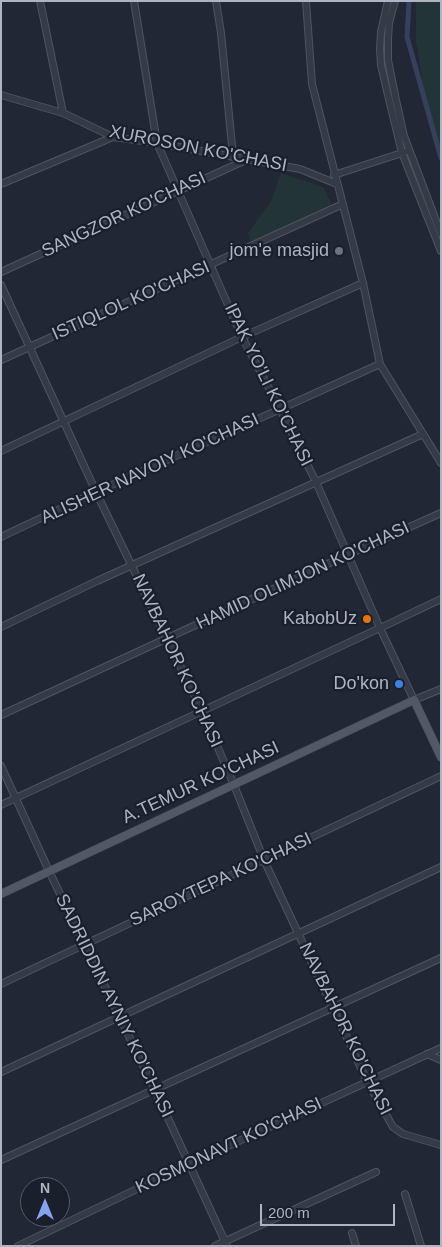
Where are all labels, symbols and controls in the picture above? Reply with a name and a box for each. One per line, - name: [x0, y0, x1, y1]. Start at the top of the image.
- street label: XUROSON KO'CHASI: [107, 121, 289, 177]
- street label: SANGZOR KO'CHASI: [39, 168, 209, 262]
- place label: jom'e masjid: [230, 240, 329, 262]
- marker: jom'e masjid: [333, 245, 345, 257]
- street label: ISTIQLOL KO'CHASI: [49, 256, 213, 346]
- street label: IPAK YO'LI KO'CHASI: [219, 300, 317, 470]
- street label: ALISHER NAVOIY KO'CHASI: [38, 409, 262, 529]
- street label: HAMID OLIMJON KO'CHASI: [193, 517, 413, 635]
- street label: NAVBAHOR KO'CHASI: [127, 571, 227, 751]
- place label: KabobUz: [283, 608, 357, 630]
- marker: KabobUz: [361, 613, 373, 625]
- place label: Do'kon: [334, 673, 389, 695]
- marker: Do'kon: [393, 678, 405, 690]
- street label: A.TEMUR KO'CHASI: [119, 737, 283, 829]
- street label: SAROYTEPA KO'CHASI: [127, 828, 315, 932]
- street label: SADRIDDIN AYNIY KO'CHASI: [50, 891, 178, 1121]
- street label: NAVBAHOR KO'CHASI: [294, 939, 396, 1119]
- street label: KOSMONAVT KO'CHASI: [132, 1093, 326, 1199]
- north arrow: [20, 1177, 70, 1227]
- text: N: [40, 1180, 50, 1196]
- scale bar: [262, 1194, 397, 1226]
- text: 200 m: [268, 1204, 310, 1221]

